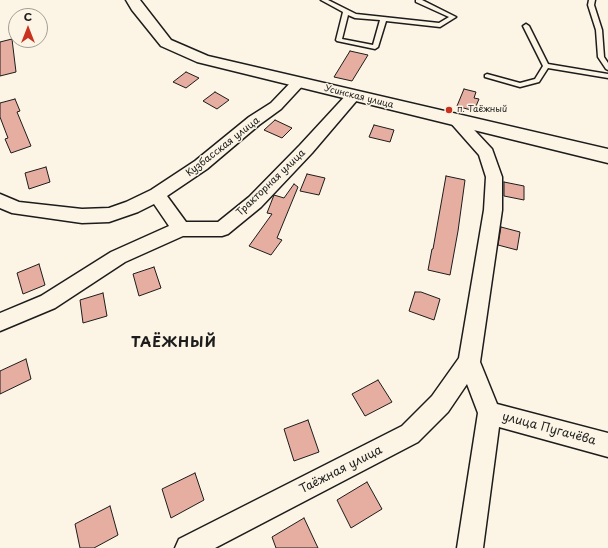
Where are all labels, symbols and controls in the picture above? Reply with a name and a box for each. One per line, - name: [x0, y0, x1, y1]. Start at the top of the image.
- north arrow: [8, 8, 48, 48]
- text: С: [24, 8, 32, 25]
- street label: Усинская улица: [323, 83, 395, 111]
- marker: п. Таёжный: [444, 105, 454, 115]
- place label: п. Таёжный: [457, 105, 507, 115]
- street label: Кузбасская улица: [184, 115, 262, 179]
- street label: Тракторная улица: [234, 147, 308, 219]
- district label: ТАЁЖНЫЙ: [131, 335, 217, 351]
- street label: улица Пугачёва: [501, 410, 597, 448]
- street label: Таёжная улица: [297, 443, 385, 497]

